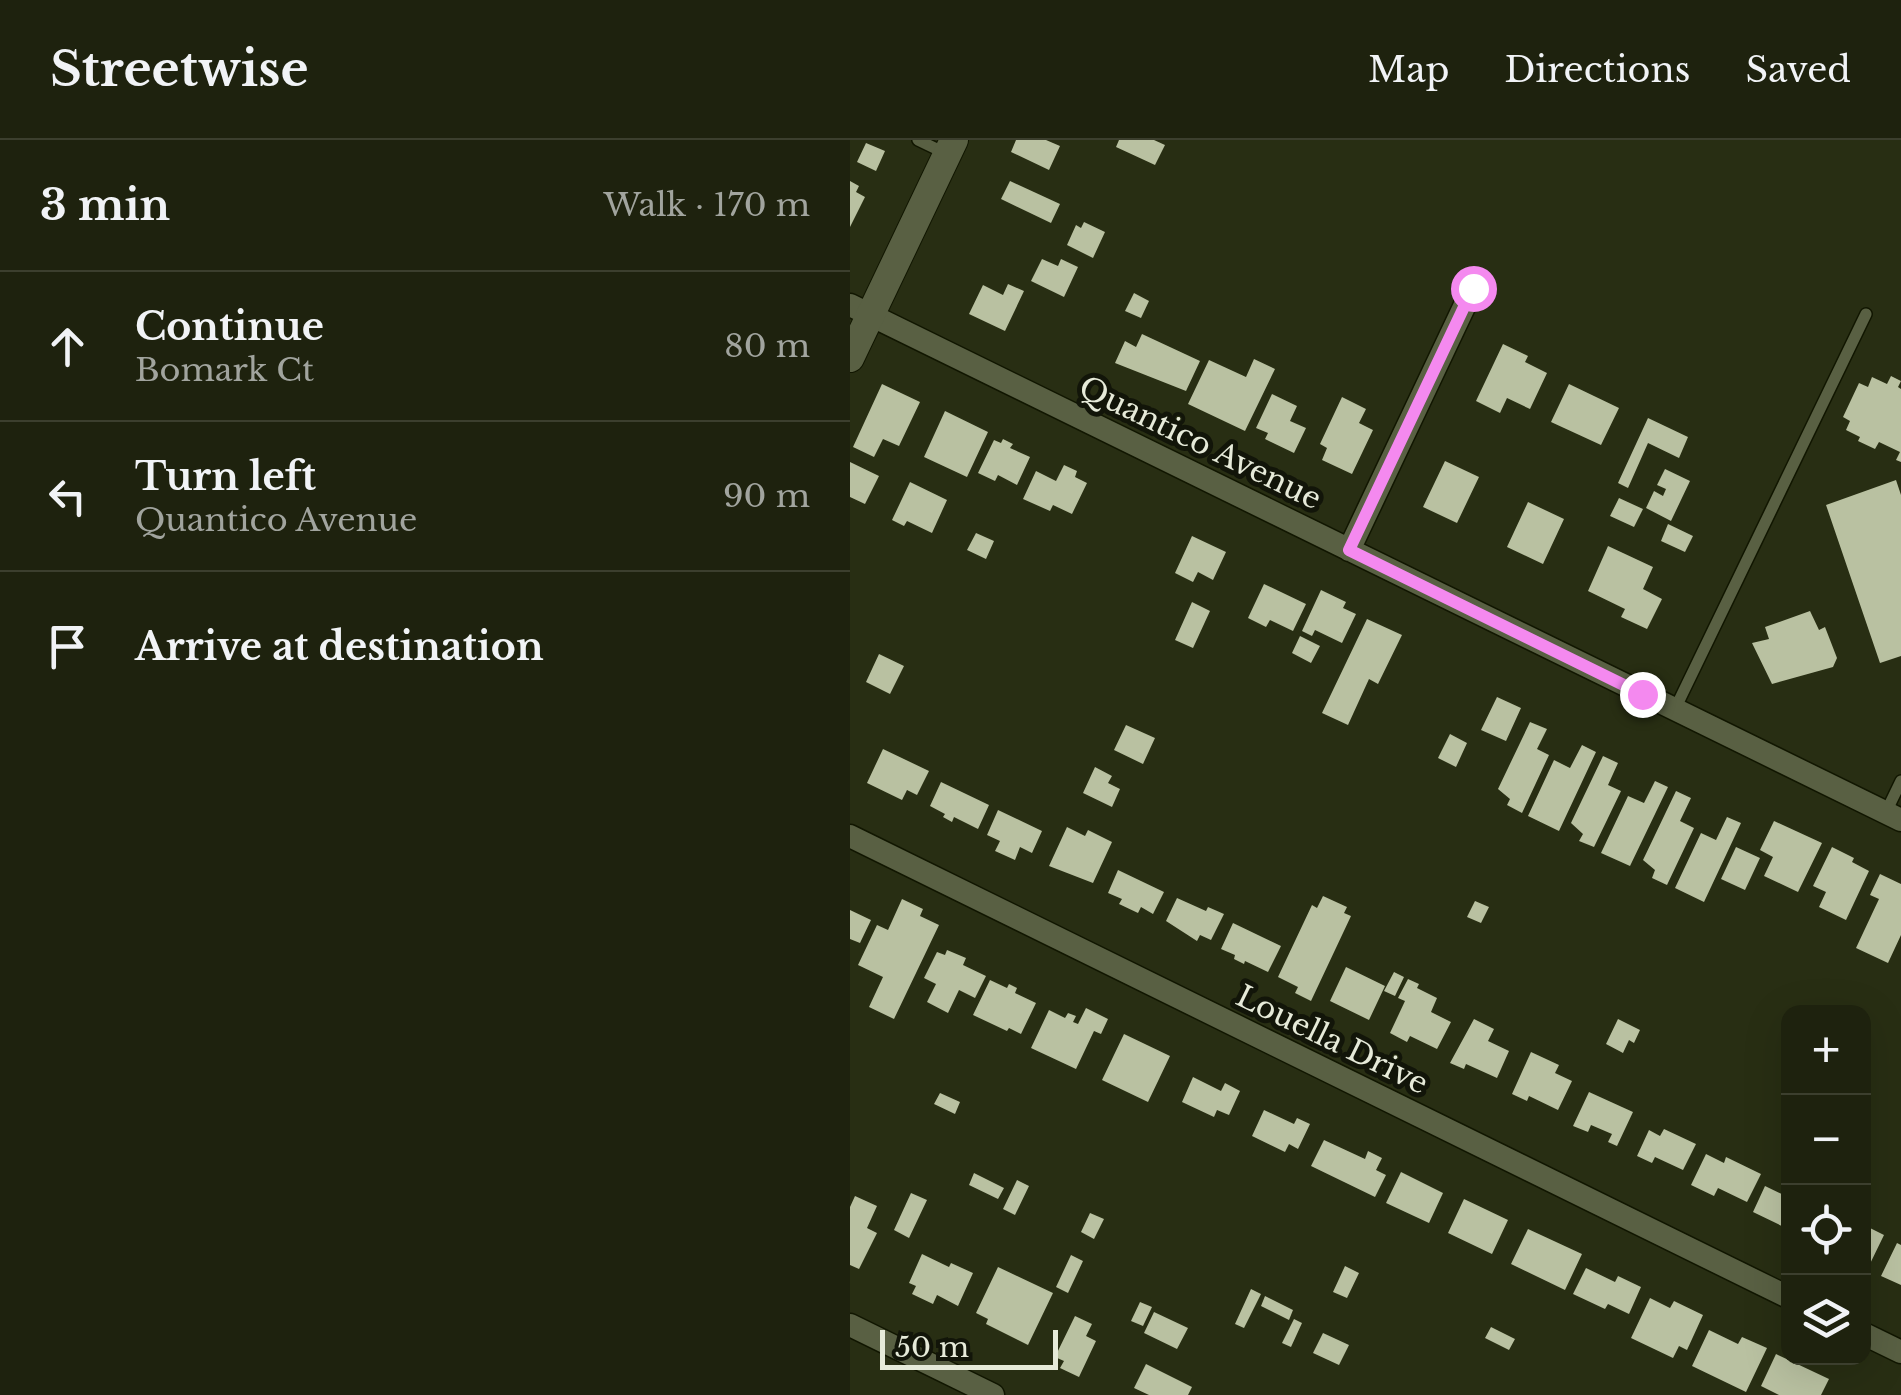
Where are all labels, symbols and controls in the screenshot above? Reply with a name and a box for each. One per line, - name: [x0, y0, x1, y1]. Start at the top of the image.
- text: Streetwise: [50, 39, 309, 99]
- text: Map: [1368, 48, 1449, 91]
- text: Directions: [1504, 48, 1690, 91]
- text: Saved: [1745, 48, 1851, 91]
- text: 3 min: [40, 179, 170, 231]
- text: Walk · 170 m: [604, 185, 810, 225]
- route start: [1451, 266, 1497, 312]
- text: Continue: [135, 303, 324, 350]
- icon: ahead: [40, 319, 95, 374]
- text: 80 m: [724, 326, 810, 366]
- text: Bomark Ct: [135, 350, 314, 390]
- street label: Quantico Avenue: [1073, 368, 1327, 517]
- text: Turn left: [135, 453, 316, 500]
- icon: left: [40, 469, 95, 524]
- text: 90 m: [723, 476, 810, 516]
- text: Quantico Avenue: [135, 500, 417, 540]
- icon: arrive: [40, 619, 95, 674]
- text: Arrive at destination: [135, 623, 544, 670]
- route end: [1620, 672, 1666, 718]
- street label: Louella Drive: [1230, 977, 1434, 1102]
- map controls: [1781, 1005, 1871, 1365]
- button: +: [1781, 1005, 1871, 1095]
- button: −: [1781, 1095, 1871, 1185]
- button: locate: [1781, 1185, 1871, 1275]
- button: layers: [1781, 1275, 1871, 1365]
- scale bar: [880, 1325, 1058, 1370]
- text: 50 m: [895, 1330, 969, 1365]

